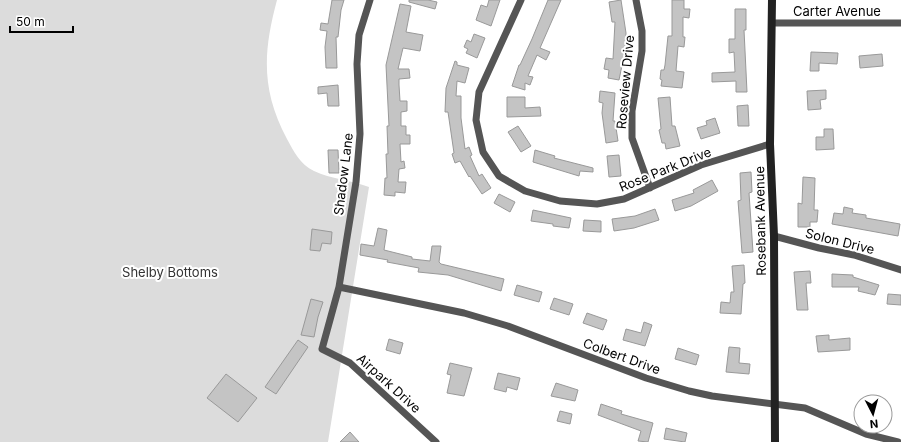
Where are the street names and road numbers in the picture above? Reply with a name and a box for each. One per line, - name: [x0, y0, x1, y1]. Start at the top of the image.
- street label: Carter Avenue: [793, 3, 881, 19]
- street label: Roseview Drive: [613, 34, 637, 130]
- street label: Shadow Lane: [330, 132, 356, 216]
- street label: Rose Park Drive: [617, 143, 713, 195]
- street label: Rosebank Avenue: [751, 166, 769, 276]
- street label: Solon Drive: [804, 225, 876, 257]
- street label: Colbert Drive: [581, 335, 663, 377]
- street label: Airpark Drive: [354, 350, 424, 416]

